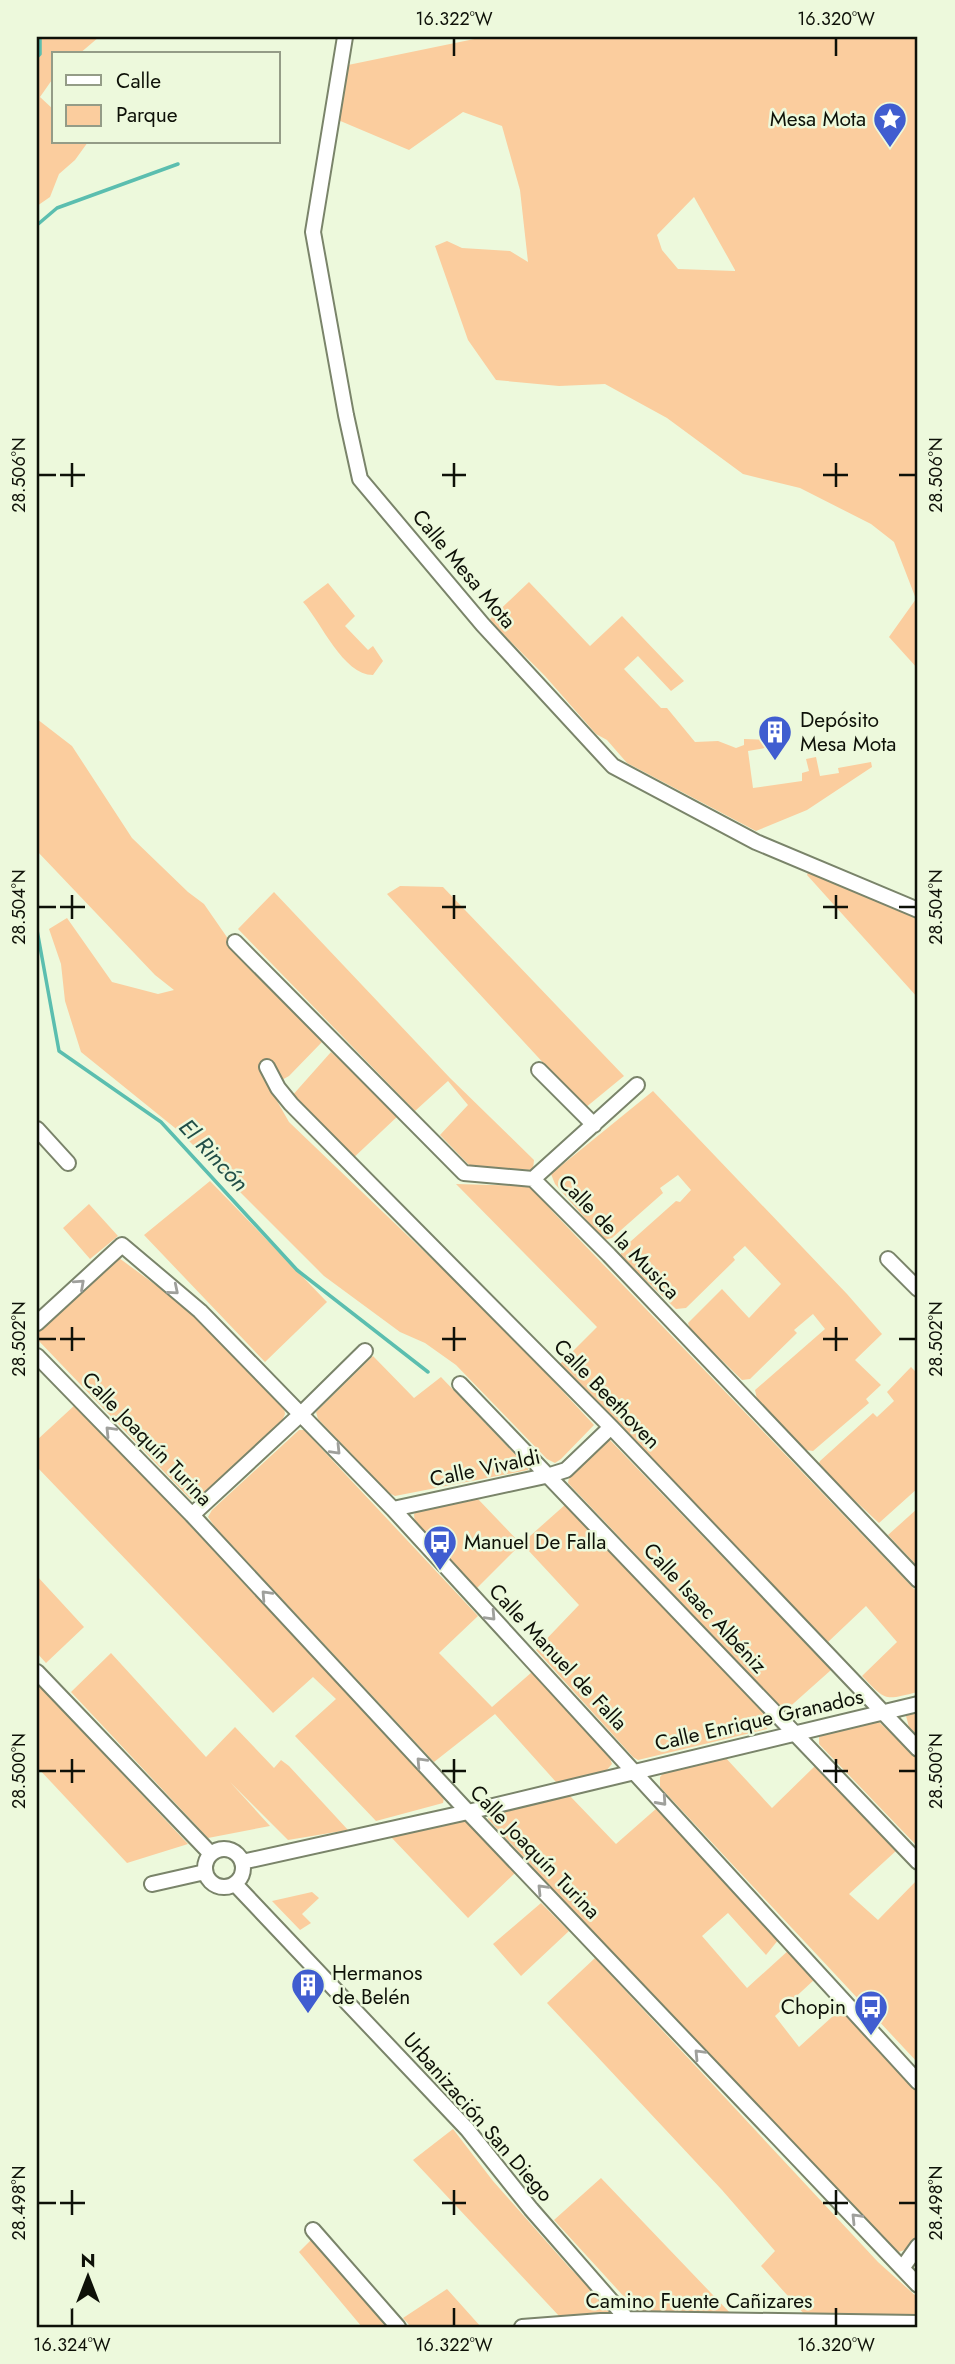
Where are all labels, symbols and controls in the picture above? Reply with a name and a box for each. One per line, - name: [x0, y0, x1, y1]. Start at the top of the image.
- text: 16.322°W: [415, 6, 493, 32]
- text: 16.320°W: [797, 6, 875, 32]
- legend: [52, 52, 280, 144]
- text: Calle: [116, 66, 161, 96]
- text: Parque: [116, 100, 178, 130]
- place icon: Mesa Mota: [871, 100, 909, 149]
- place label: Mesa Mota: [770, 104, 866, 134]
- text: 28.506°N: [6, 437, 32, 513]
- text: 28.506°N: [923, 437, 949, 513]
- street label: Calle Mesa Mota: [405, 503, 523, 635]
- place label: Depósito Mesa Mota: [800, 705, 896, 759]
- building icon: Depósito Mesa Mota: [756, 713, 794, 762]
- text: 28.504°N: [6, 869, 32, 945]
- text: 28.504°N: [923, 869, 949, 945]
- water label: El Rincón: [171, 1111, 257, 1199]
- street label: Calle de la Musica: [551, 1168, 687, 1306]
- one-way arrow: [71, 1280, 84, 1292]
- one-way arrow: [166, 1282, 179, 1294]
- text: 28.502°N: [6, 1301, 32, 1377]
- text: 28.502°N: [923, 1301, 949, 1377]
- street label: Calle Beethoven: [547, 1332, 667, 1456]
- street label: Calle Joaquín Turina: [75, 1365, 219, 1513]
- one-way arrow: [105, 1426, 118, 1439]
- one-way arrow: [327, 1441, 340, 1454]
- street label: Calle Vivaldi: [427, 1442, 543, 1494]
- bus stop icon: Manuel De Falla: [421, 1523, 459, 1572]
- place label: Manuel De Falla: [464, 1527, 606, 1557]
- street label: Calle Isaac Albéniz: [636, 1536, 774, 1680]
- street label: Calle Manuel de Falla: [482, 1577, 634, 1737]
- one-way arrow: [262, 1591, 275, 1604]
- one-way arrow: [483, 1608, 496, 1621]
- street label: Calle Enrique Granados: [652, 1681, 866, 1759]
- text: 28.500°N: [6, 1733, 32, 1809]
- text: 28.500°N: [923, 1733, 949, 1809]
- one-way arrow: [417, 1757, 430, 1770]
- street label: Calle Joaquín Turina: [463, 1778, 607, 1926]
- one-way arrow: [653, 1793, 666, 1806]
- one-way arrow: [537, 1884, 550, 1897]
- place label: Hermanos de Belén: [332, 1958, 422, 2012]
- building icon: Hermanos de Belén: [289, 1966, 327, 2015]
- bus stop icon: Chopin: [852, 1988, 890, 2037]
- place label: Chopin: [781, 1992, 846, 2022]
- street label: Urbanización San Diego: [396, 2026, 560, 2208]
- one-way arrow: [694, 2049, 707, 2062]
- text: 28.498°N: [6, 2166, 32, 2240]
- text: 28.498°N: [923, 2166, 949, 2240]
- one-way arrow: [852, 2213, 865, 2226]
- north arrow: [52, 2242, 122, 2312]
- text: N: [80, 2247, 96, 2274]
- street label: Camino Fuente Cañizares: [585, 2286, 813, 2316]
- text: 16.324°W: [33, 2332, 111, 2358]
- text: 16.322°W: [415, 2332, 493, 2358]
- text: 16.320°W: [797, 2332, 875, 2358]

